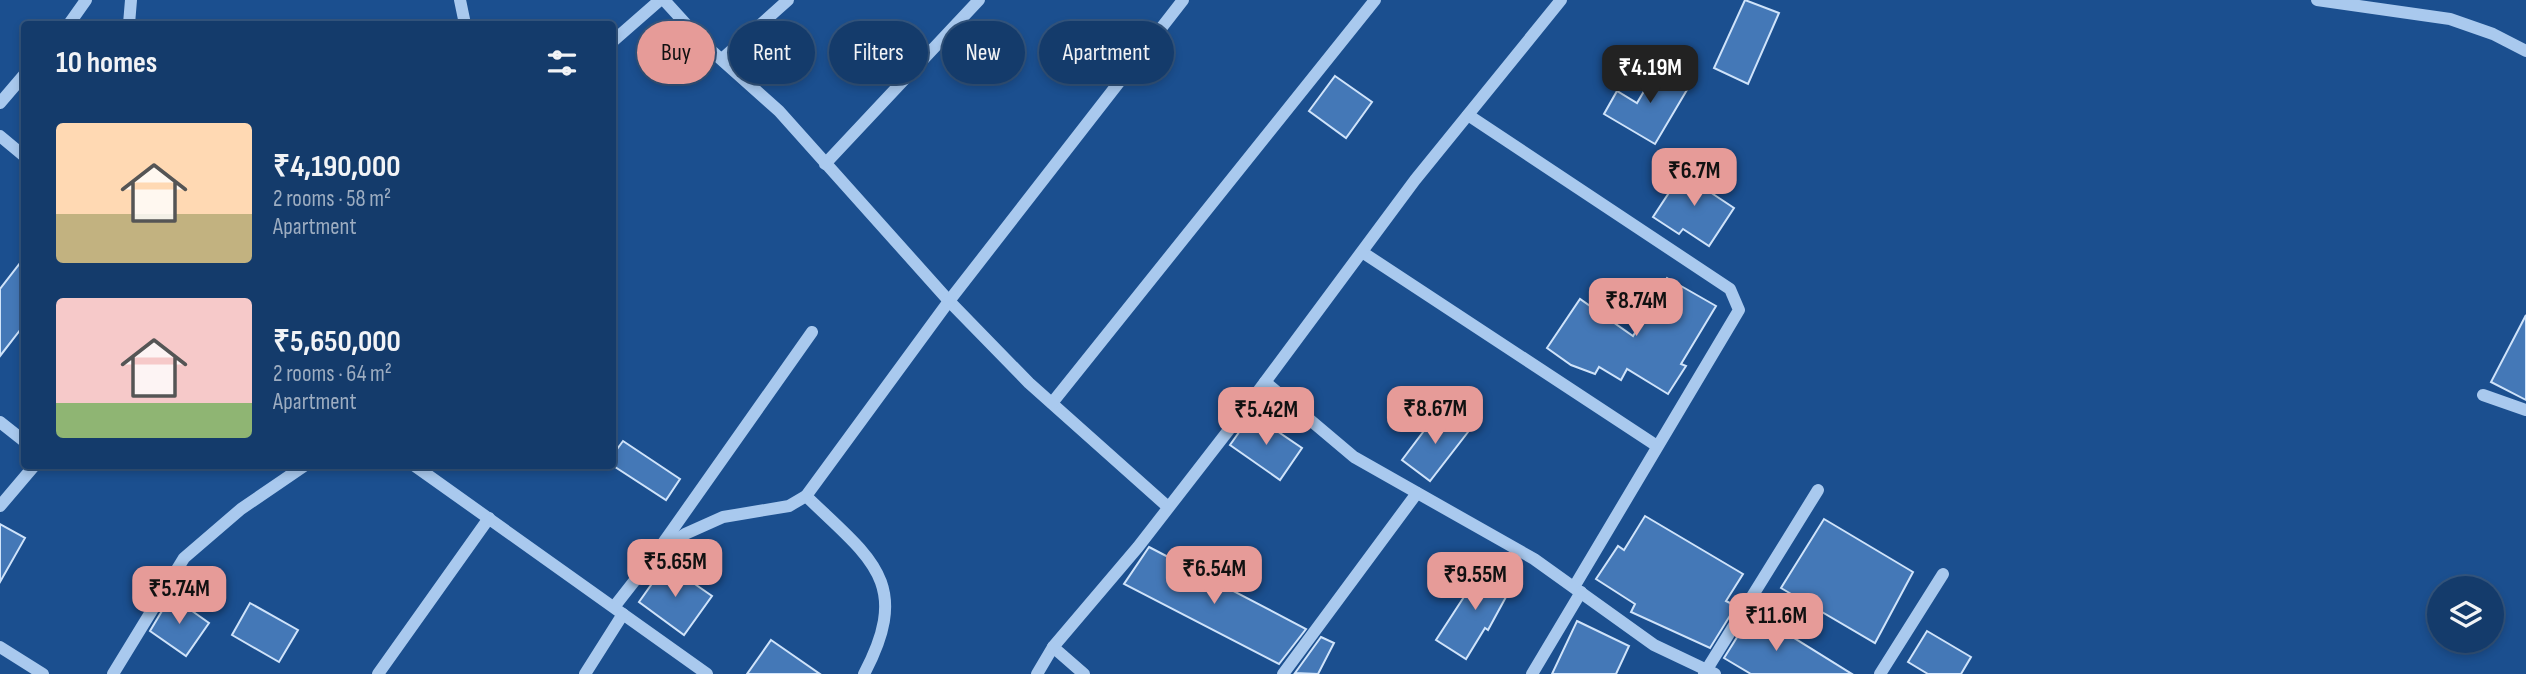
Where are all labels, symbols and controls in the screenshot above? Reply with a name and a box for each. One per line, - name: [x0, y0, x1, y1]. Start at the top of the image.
- chip: Buy: [637, 21, 715, 84]
- chip: Rent: [729, 21, 815, 84]
- chip: Filters: [829, 21, 928, 84]
- chip: New: [942, 21, 1025, 84]
- chip: Apartment: [1039, 21, 1174, 84]
- icon: filters: [543, 44, 581, 82]
- text: 10 homes: [56, 45, 157, 81]
- pin: ₹4.19M: [1593, 46, 1707, 105]
- text: ₹4.19M: [1618, 54, 1682, 82]
- pin: ₹6.7M: [1645, 148, 1743, 208]
- text: ₹4,190,000: [273, 149, 400, 185]
- icon: home: [112, 151, 196, 235]
- text: ₹6.7M: [1668, 157, 1720, 185]
- text: 2 rooms · 58 m²: [273, 185, 391, 213]
- text: Apartment: [273, 213, 357, 241]
- pin: ₹8.74M: [1579, 278, 1693, 338]
- text: ₹8.74M: [1605, 287, 1667, 315]
- text: ₹5,650,000: [273, 324, 401, 360]
- icon: home: [112, 326, 196, 410]
- text: 2 rooms · 64 m²: [273, 360, 392, 388]
- pin: ₹8.67M: [1378, 386, 1492, 446]
- text: Apartment: [273, 388, 357, 416]
- pin: ₹5.42M: [1209, 388, 1323, 447]
- text: ₹8.67M: [1403, 395, 1467, 423]
- text: ₹5.42M: [1234, 396, 1298, 424]
- pin: ₹5.65M: [618, 540, 732, 599]
- pin: ₹6.54M: [1157, 546, 1271, 606]
- text: ₹5.65M: [643, 548, 707, 576]
- pin: ₹9.55M: [1418, 552, 1532, 612]
- text: ₹6.54M: [1182, 555, 1246, 583]
- text: ₹9.55M: [1443, 561, 1507, 589]
- pin: ₹5.74M: [122, 566, 236, 626]
- text: ₹5.74M: [148, 575, 210, 603]
- map controls: [2427, 576, 2504, 653]
- button: layers: [2427, 576, 2504, 653]
- pin: ₹11.6M: [1719, 594, 1833, 653]
- text: ₹11.6M: [1745, 602, 1807, 630]

